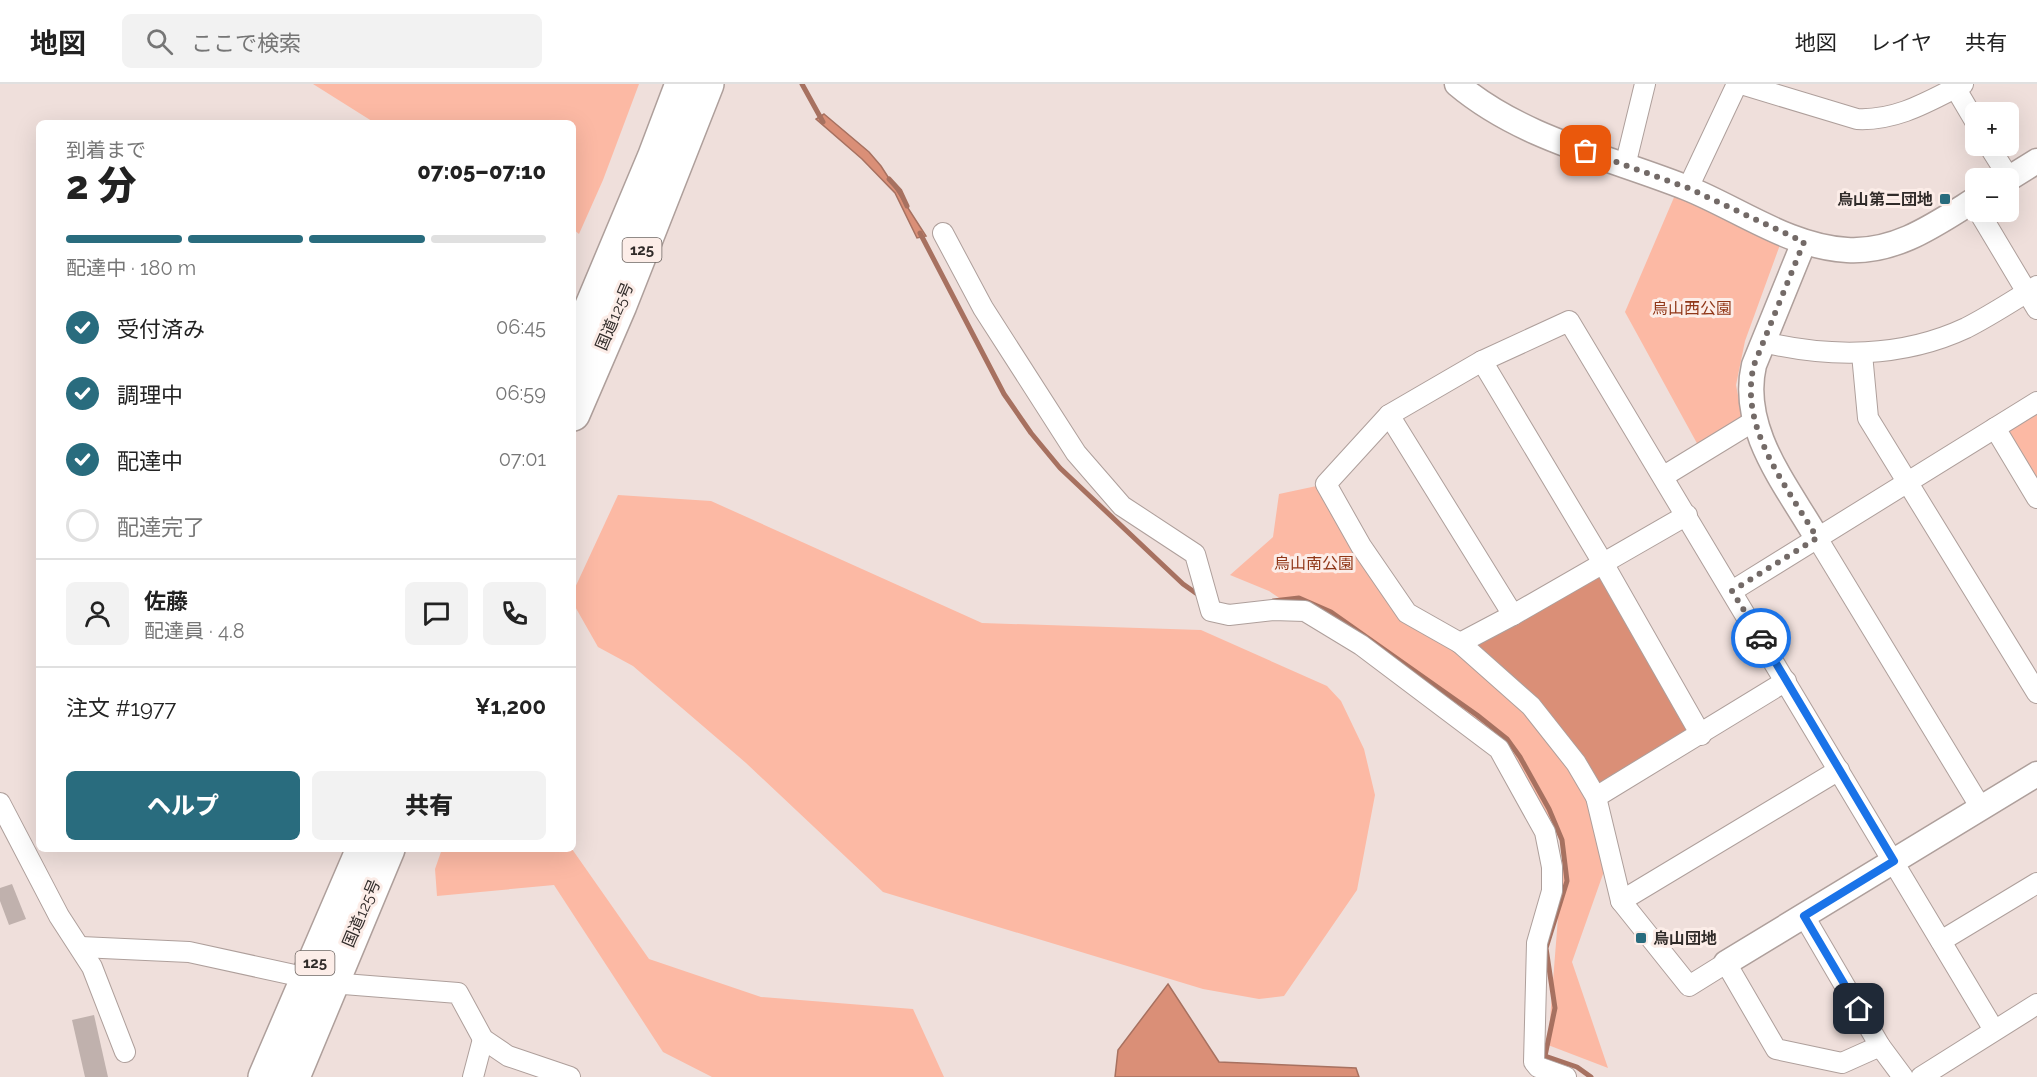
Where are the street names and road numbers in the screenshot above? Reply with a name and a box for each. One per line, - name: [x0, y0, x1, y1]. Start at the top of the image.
- road number: 125: [622, 238, 662, 262]
- street label: 国道125号: [592, 279, 637, 353]
- street label: 国道125号: [339, 876, 384, 950]
- road number: 125: [296, 951, 334, 975]

